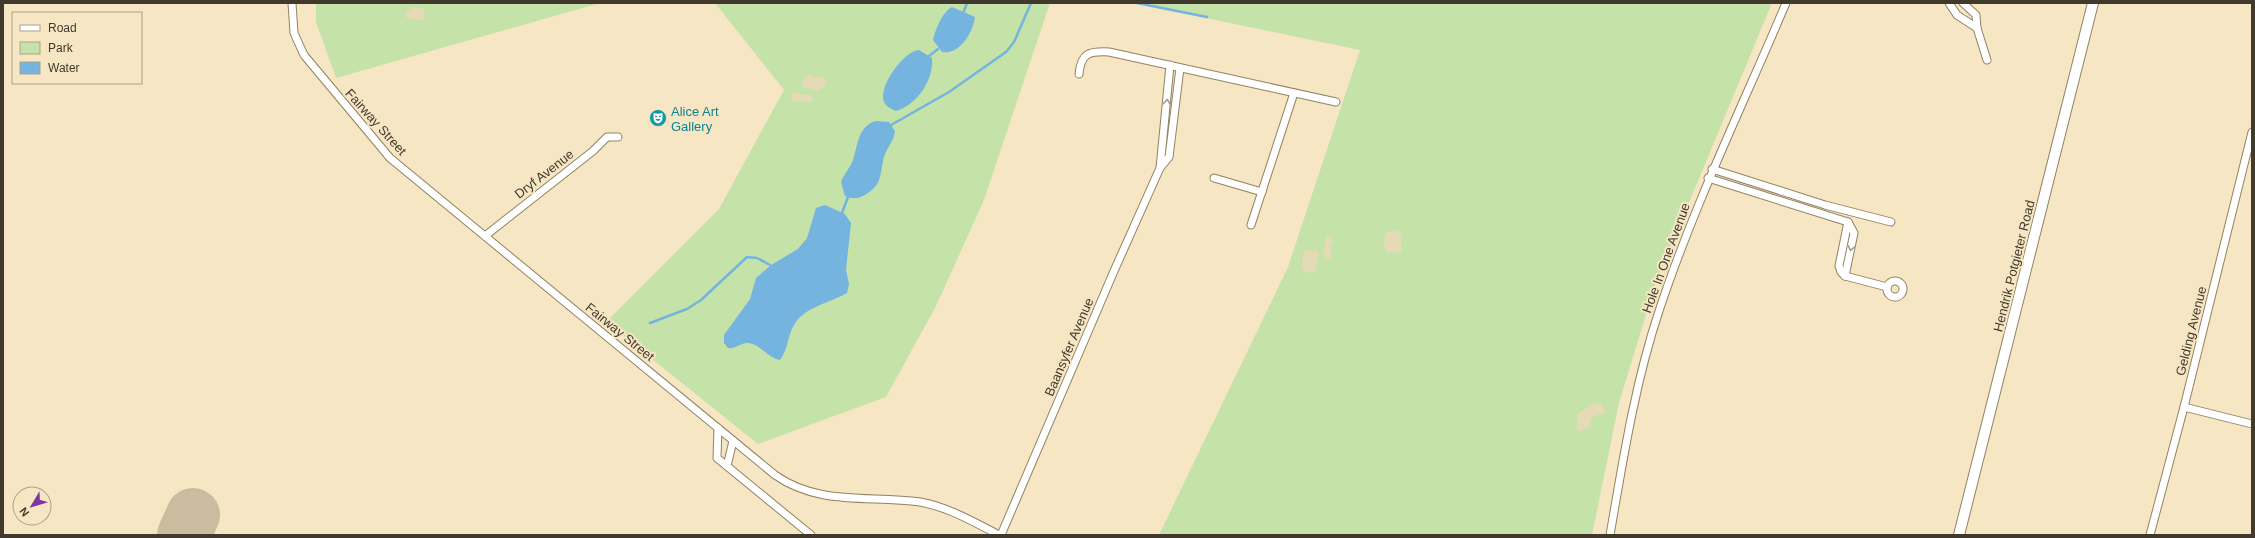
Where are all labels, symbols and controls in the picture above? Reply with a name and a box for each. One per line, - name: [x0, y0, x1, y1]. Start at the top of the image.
- legend: [12, 12, 142, 84]
- text: Road: [48, 21, 77, 35]
- text: Park: [48, 41, 74, 55]
- text: Water: [48, 61, 80, 75]
- street label: Fairway Street: [342, 86, 410, 158]
- one-way arrow: [1162, 99, 1171, 105]
- place label: Alice Art Gallery: [671, 104, 719, 134]
- theatre icon: Alice Art Gallery: [648, 108, 668, 128]
- street label: Dryf Avenue: [512, 146, 576, 202]
- street label: Hendrik Potgieter Road: [1990, 199, 2038, 333]
- street label: Hole In One Avenue: [1639, 201, 1693, 315]
- one-way arrow: [1848, 245, 1856, 251]
- street label: Gelding Avenue: [2173, 285, 2209, 377]
- street label: Baansyfer Avenue: [1042, 296, 1096, 398]
- street label: Fairway Street: [583, 300, 658, 364]
- north arrow: [12, 486, 52, 526]
- text: N: [17, 505, 31, 519]

